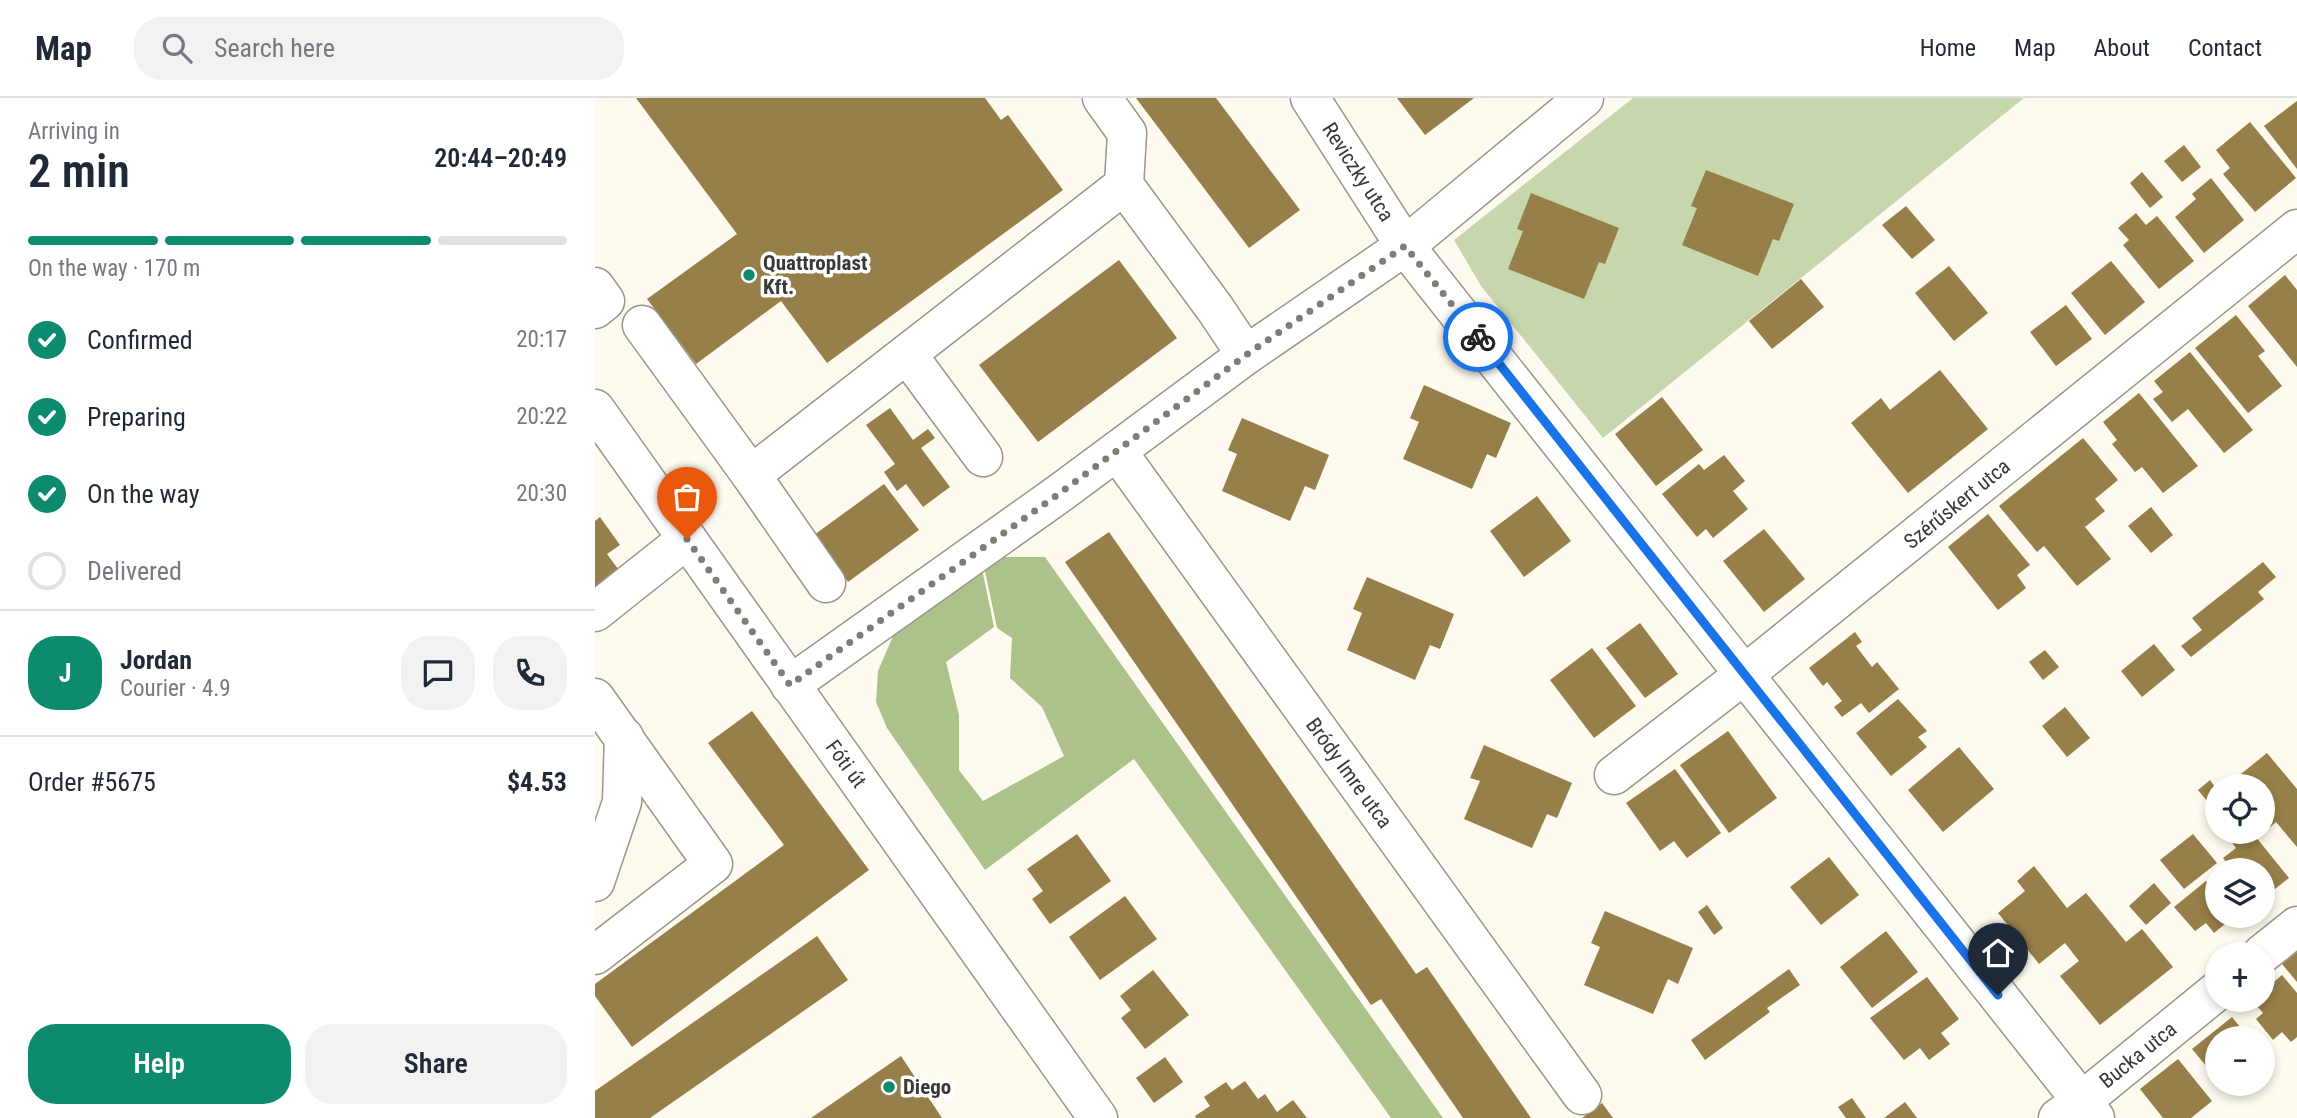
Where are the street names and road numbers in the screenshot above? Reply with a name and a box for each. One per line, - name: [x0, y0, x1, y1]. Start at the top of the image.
- street label: Reviczky utca: [1317, 118, 1399, 226]
- street label: Szérűskert utca: [1899, 454, 2015, 554]
- street label: Bródy Imre utca: [1301, 713, 1397, 833]
- street label: Fóti út: [821, 736, 871, 792]
- street label: Bucka utca: [2095, 1017, 2181, 1093]

